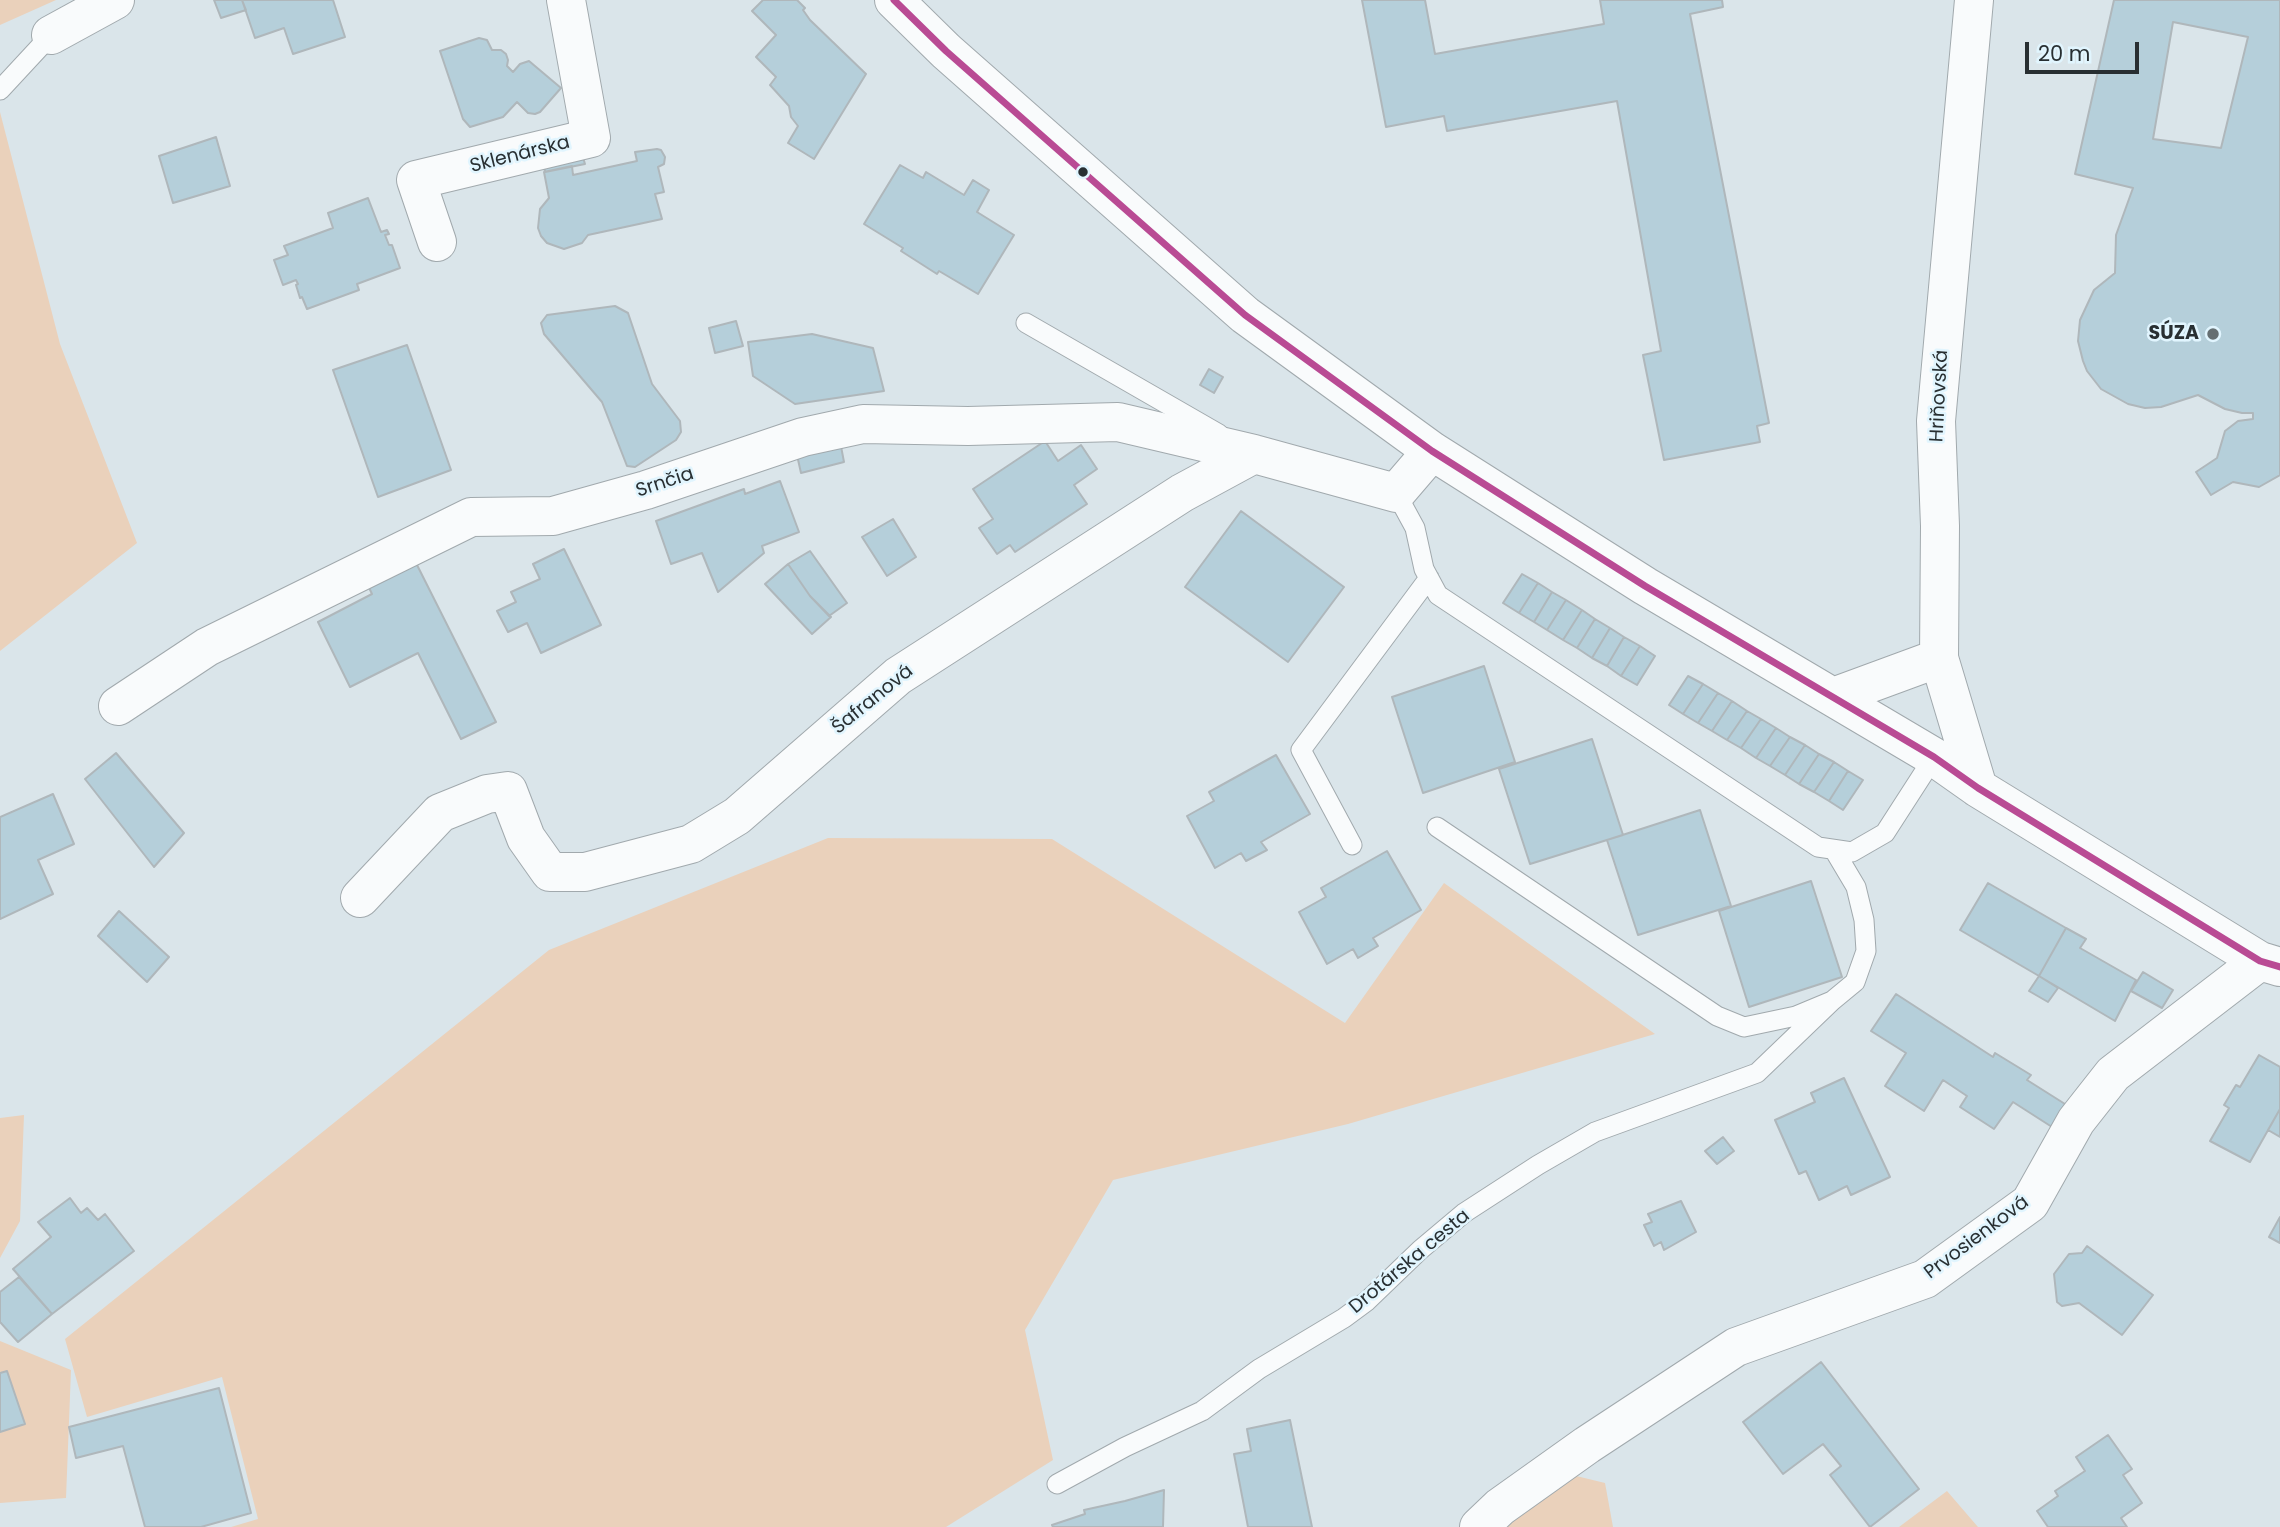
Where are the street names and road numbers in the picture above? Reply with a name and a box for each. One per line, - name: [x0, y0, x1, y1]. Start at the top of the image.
- street label: Sklenárska: [468, 132, 572, 178]
- street label: Hriňovská: [1926, 349, 1954, 443]
- street label: Srnčia: [633, 463, 697, 503]
- street label: Šafranová: [828, 660, 918, 740]
- street label: Prvosienková: [1920, 1191, 2034, 1285]
- street label: Drotárska cesta: [1345, 1205, 1475, 1319]

